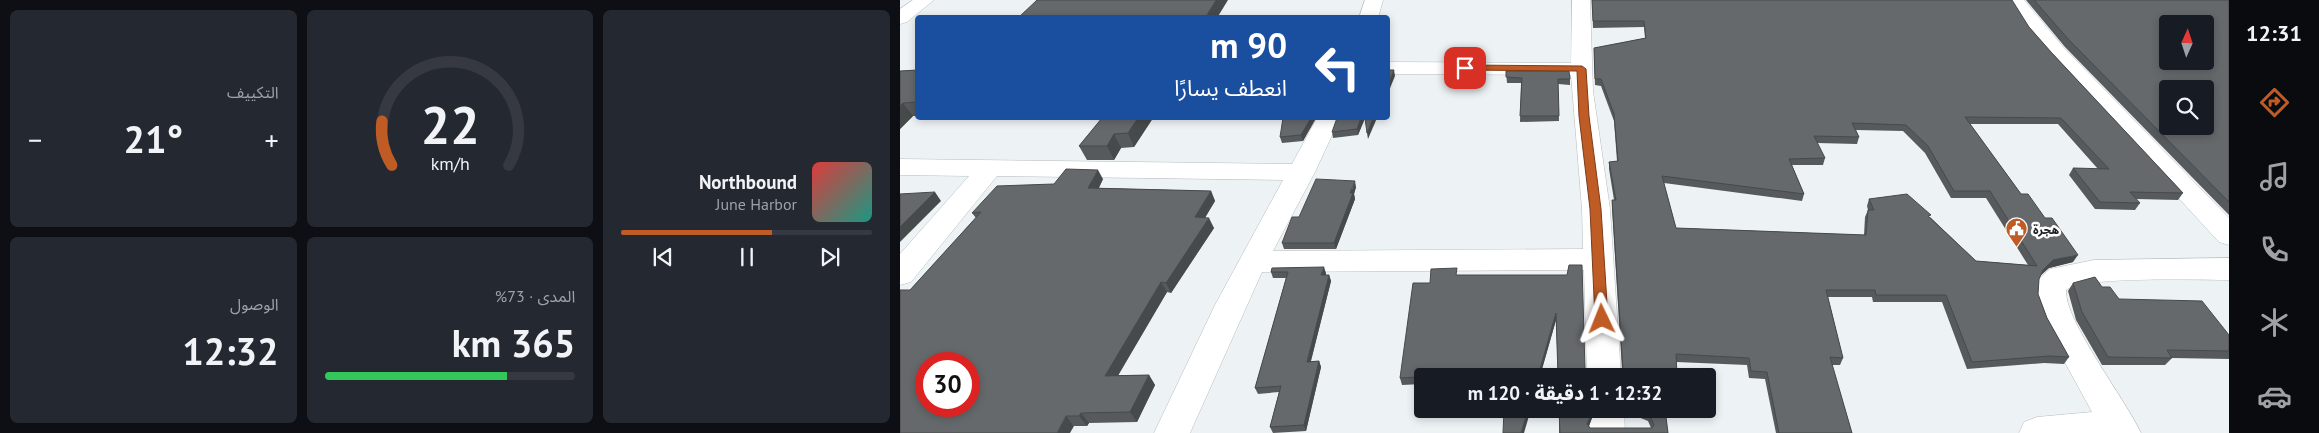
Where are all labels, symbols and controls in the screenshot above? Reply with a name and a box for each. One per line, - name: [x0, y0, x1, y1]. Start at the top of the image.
- north arrow: [2159, 15, 2214, 70]
- map controls: [2159, 15, 2214, 135]
- text: 12:31: [2246, 19, 2302, 47]
- text: 90 m: [1210, 22, 1287, 68]
- icon: left: [1305, 35, 1370, 100]
- pin: [1444, 47, 1486, 89]
- icon: arrive: [1451, 54, 1479, 82]
- text: انعطف يسارًا: [1174, 74, 1287, 102]
- button: search: [2159, 80, 2214, 135]
- text: التكييف: [227, 82, 279, 102]
- icon: directions: [2257, 85, 2292, 120]
- text: 22: [421, 91, 480, 158]
- text: 21°: [123, 114, 183, 163]
- text: −: [28, 121, 42, 158]
- text: +: [265, 121, 279, 158]
- text: km/h: [430, 152, 470, 175]
- icon: music: [2257, 159, 2292, 194]
- text: Northbound: [699, 170, 797, 194]
- text: June Harbor: [716, 194, 797, 214]
- public building icon: هجرة: [2005, 217, 2029, 248]
- place label: هجرة: [2033, 222, 2059, 237]
- icon: phone: [2257, 232, 2292, 267]
- icon: previous: [649, 243, 677, 271]
- icon: pause: [733, 243, 761, 271]
- icon: next: [816, 243, 844, 271]
- text: المدى · 73%: [495, 286, 575, 306]
- position arrow: [1575, 292, 1627, 344]
- text: الوصول: [230, 294, 279, 314]
- icon: climate: [2257, 305, 2292, 340]
- text: 365 km: [452, 318, 575, 367]
- text: 12:32: [182, 326, 279, 375]
- speed limit sign: 30: [915, 352, 980, 417]
- icon: car: [2257, 379, 2292, 414]
- text: 12:32 · 1 دقيقة · 120 m: [1468, 381, 1662, 405]

